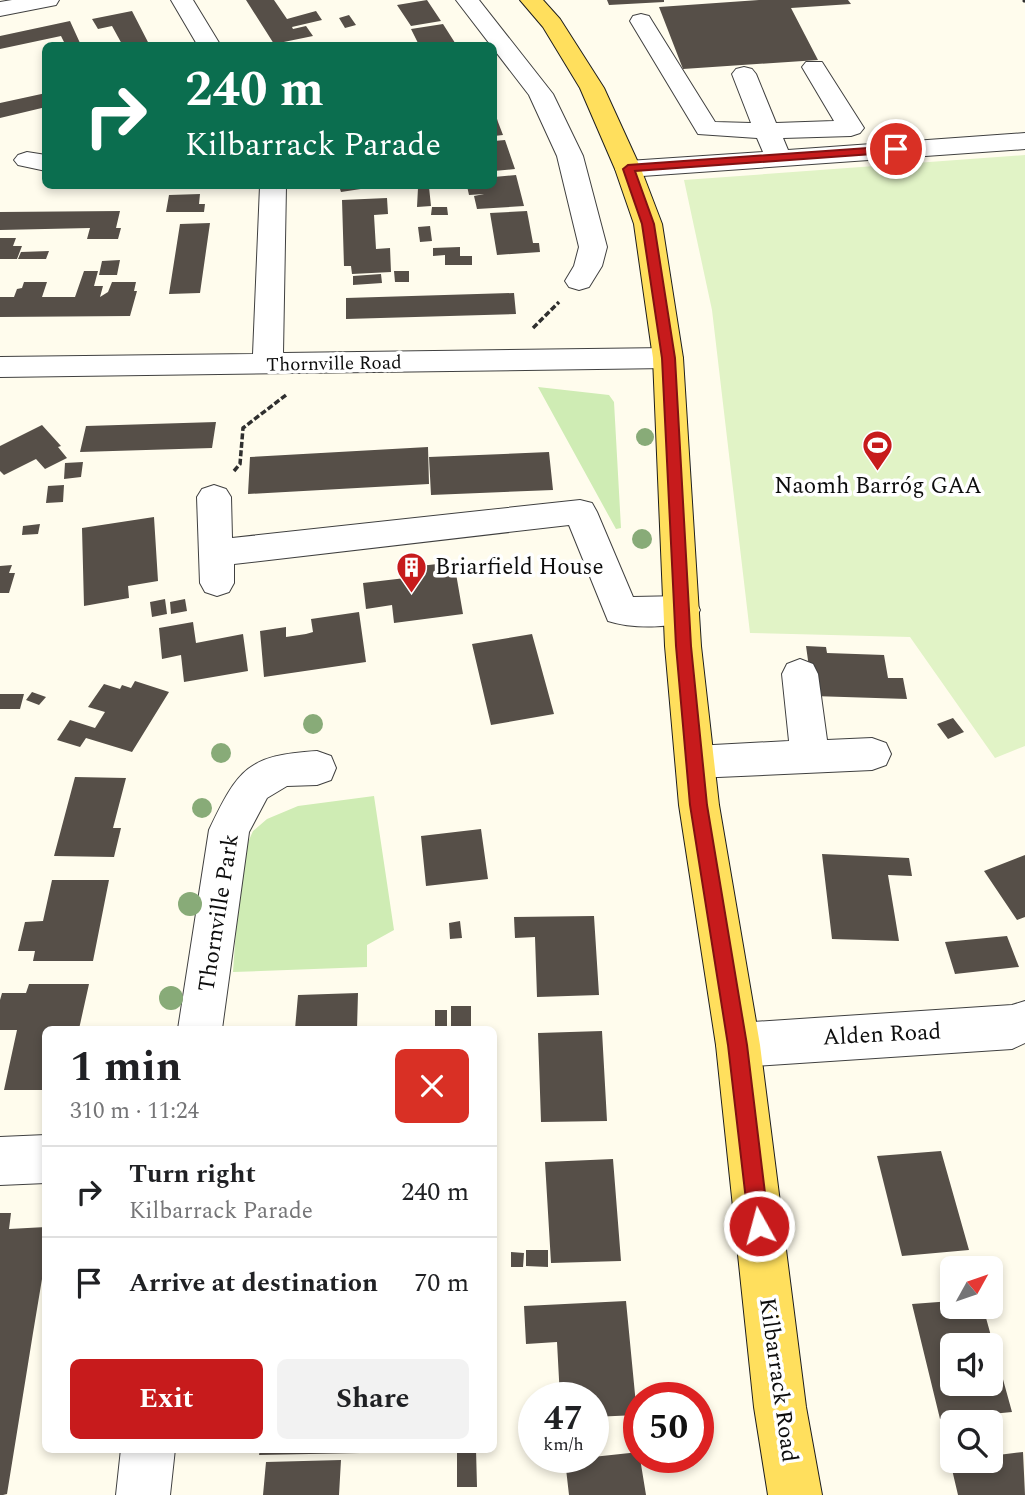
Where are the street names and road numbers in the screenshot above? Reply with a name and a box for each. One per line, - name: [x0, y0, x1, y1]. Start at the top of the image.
- street label: Thornville Road: [266, 348, 402, 380]
- street label: Thornville Park: [189, 831, 249, 995]
- street label: Alden Road: [822, 1014, 942, 1056]
- street label: Kilbarrack Road: [749, 1296, 807, 1465]

